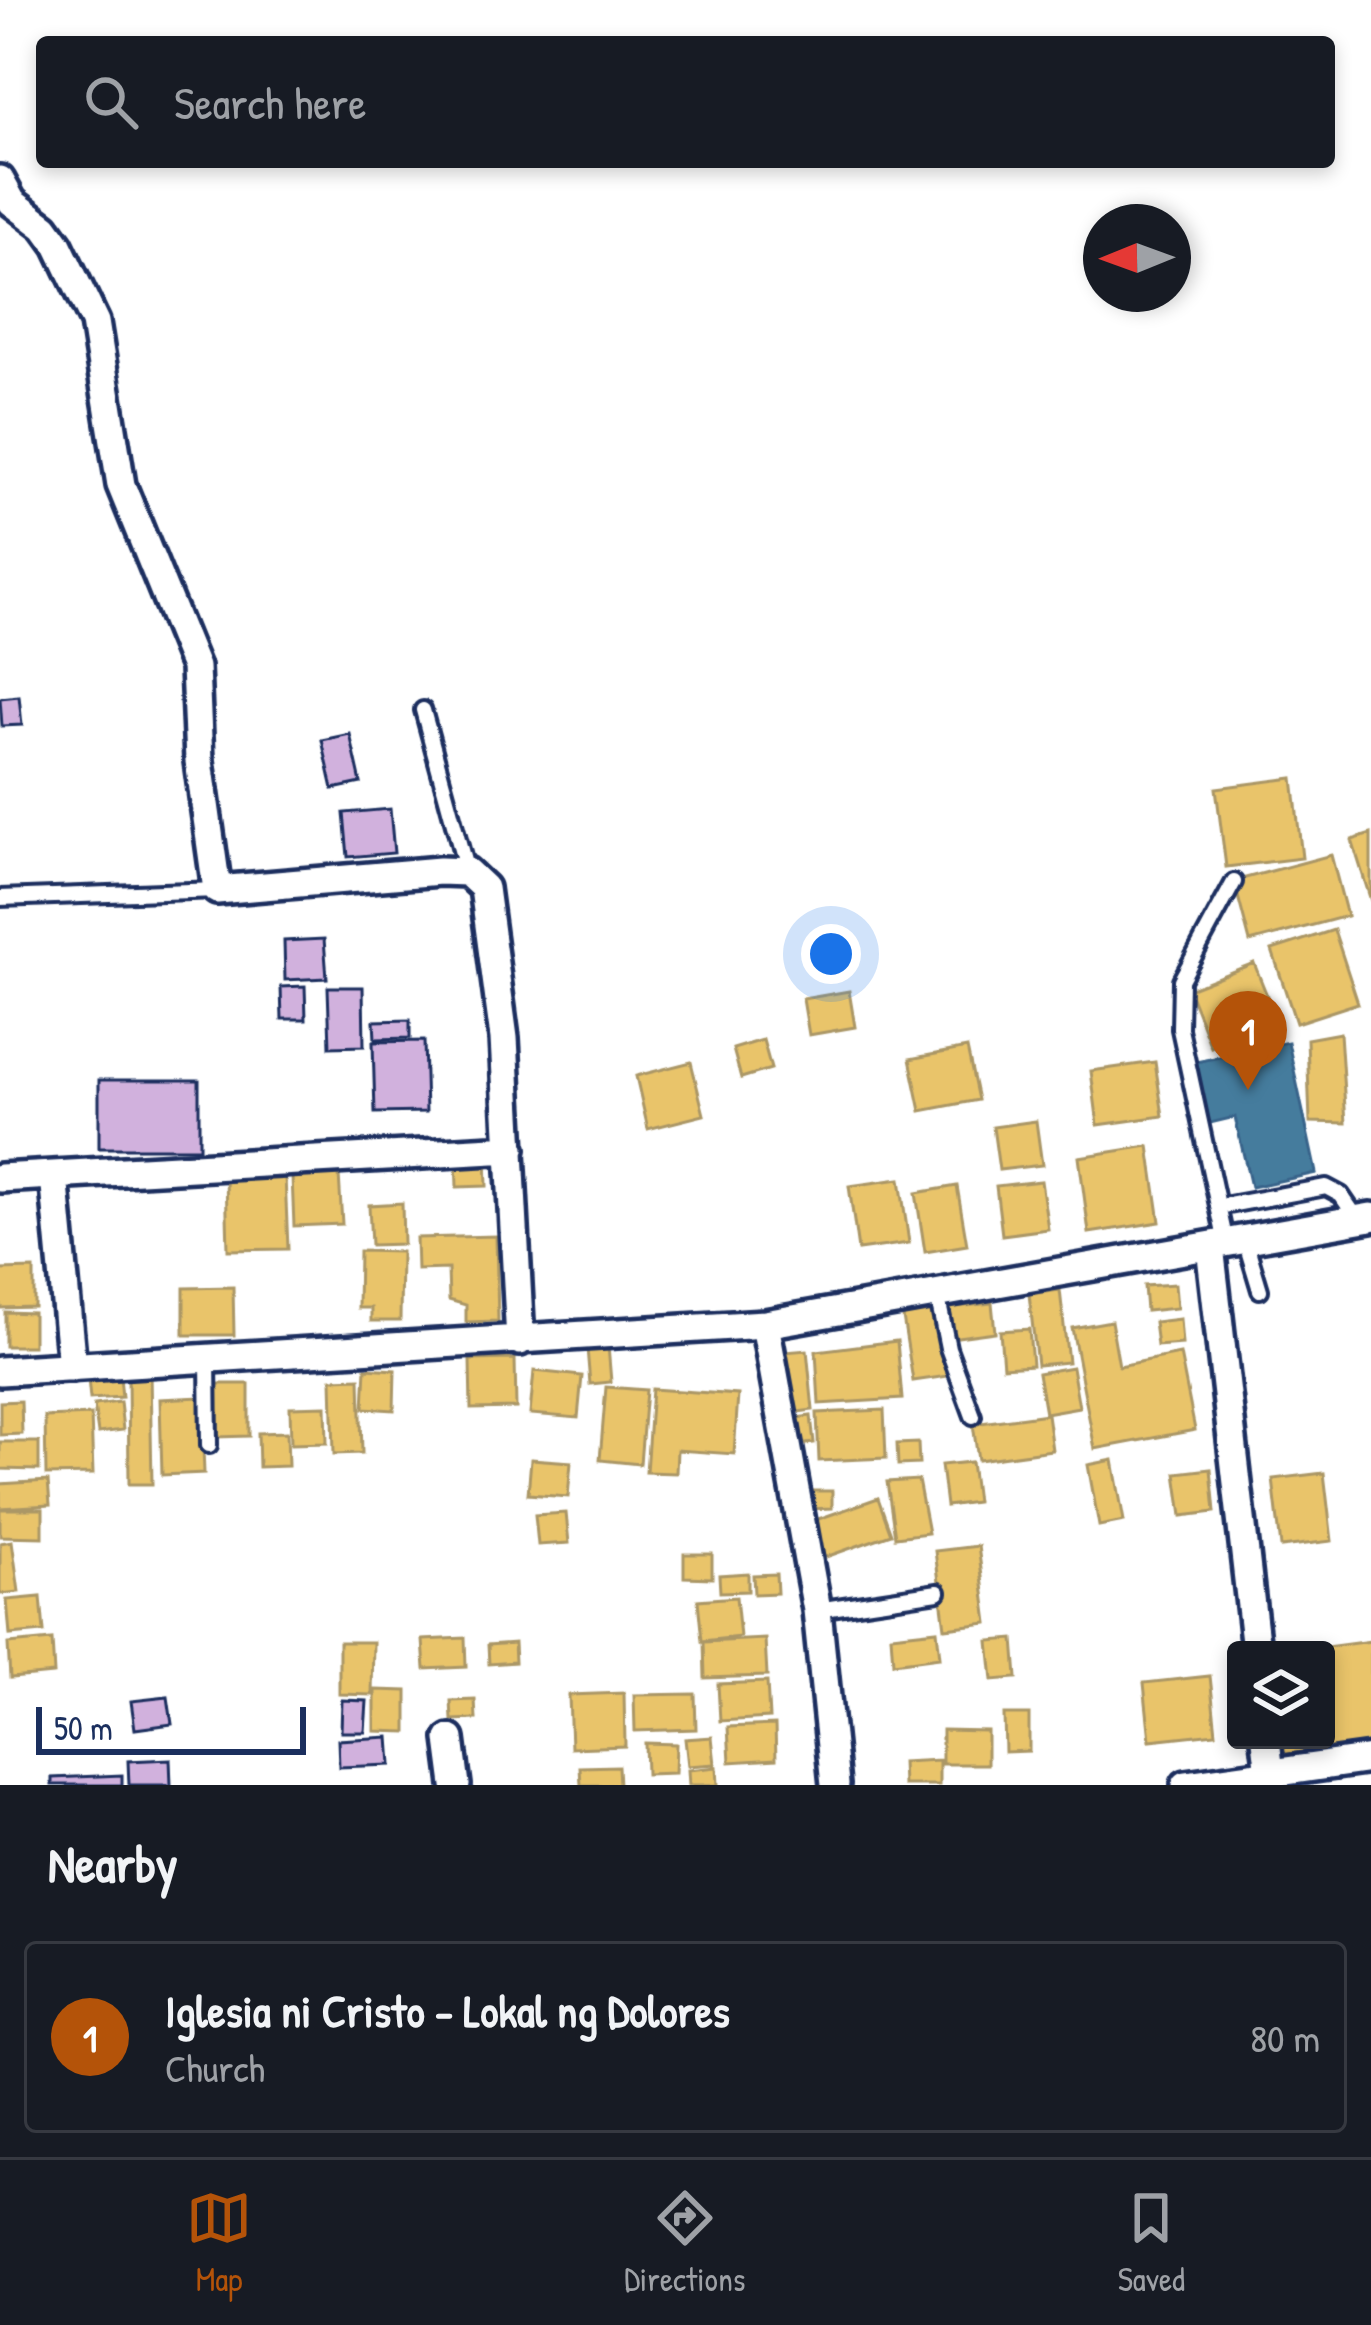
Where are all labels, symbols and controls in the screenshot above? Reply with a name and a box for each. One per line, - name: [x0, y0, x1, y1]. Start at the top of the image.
- search box: [36, 36, 1335, 168]
- icon: search: [78, 69, 144, 135]
- text: Search here: [174, 72, 366, 133]
- north arrow: [1083, 204, 1191, 312]
- your location: [801, 924, 861, 984]
- pin: 1: [1209, 991, 1287, 1090]
- map controls: [1227, 1641, 1335, 1749]
- button: layers: [1227, 1641, 1335, 1749]
- scale bar: [36, 1701, 306, 1754]
- text: 50 m: [54, 1706, 113, 1750]
- text: Nearby: [48, 1829, 178, 1898]
- text: Iglesia ni Cristo - Lokal ng Dolores: [165, 1980, 730, 2041]
- text: 1: [83, 2011, 97, 2064]
- text: 80 m: [1250, 2011, 1320, 2064]
- text: Church: [165, 2041, 265, 2094]
- tab: Map: [186, 2185, 252, 2301]
- tab: Directions: [624, 2185, 746, 2301]
- tab: Saved: [1118, 2185, 1185, 2301]

